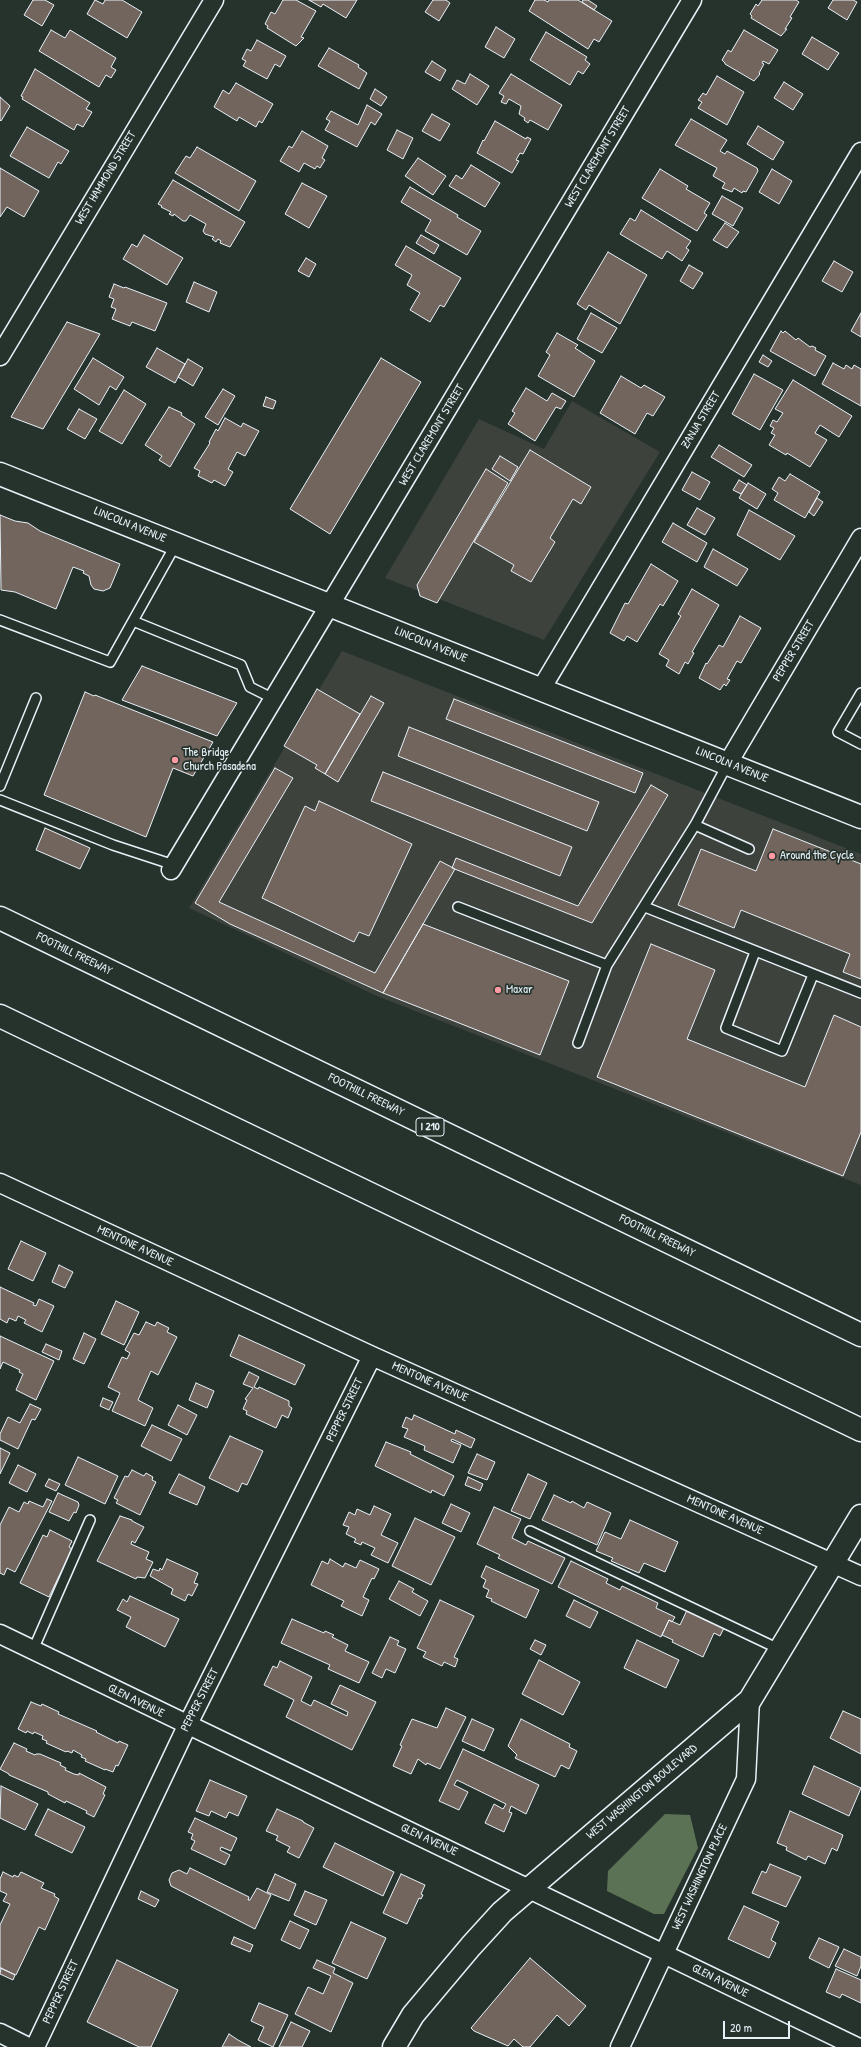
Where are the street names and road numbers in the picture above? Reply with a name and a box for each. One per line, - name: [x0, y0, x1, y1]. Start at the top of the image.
- street label: WEST CLAREMONT STREET: [562, 104, 634, 210]
- street label: WEST HAMMOND STREET: [72, 129, 140, 227]
- street label: WEST CLAREMONT STREET: [396, 382, 468, 488]
- street label: ZANJA STREET: [678, 389, 724, 451]
- street label: LINCOLN AVENUE: [92, 504, 168, 546]
- street label: PEPPER STREET: [770, 618, 818, 684]
- street label: LINCOLN AVENUE: [393, 624, 469, 666]
- street label: LINCOLN AVENUE: [694, 744, 770, 786]
- street label: FOOTHILL FREEWAY: [34, 929, 114, 979]
- street label: FOOTHILL FREEWAY: [326, 1070, 406, 1120]
- road number: I 210: [416, 1118, 444, 1136]
- street label: FOOTHILL FREEWAY: [617, 1211, 697, 1261]
- street label: MENTONE AVENUE: [95, 1222, 175, 1270]
- street label: MENTONE AVENUE: [390, 1359, 470, 1405]
- street label: PEPPER STREET: [323, 1376, 367, 1444]
- street label: MENTONE AVENUE: [685, 1492, 765, 1538]
- street label: PEPPER STREET: [178, 1666, 222, 1734]
- street label: GLEN AVENUE: [105, 1681, 167, 1721]
- street label: WEST WASHINGTON BOULEVARD: [584, 1741, 700, 1843]
- street label: GLEN AVENUE: [398, 1821, 460, 1859]
- street label: WEST WASHINGTON PLACE: [669, 1822, 731, 1932]
- street label: PEPPER STREET: [40, 1958, 82, 2026]
- street label: GLEN AVENUE: [689, 1961, 751, 2001]

